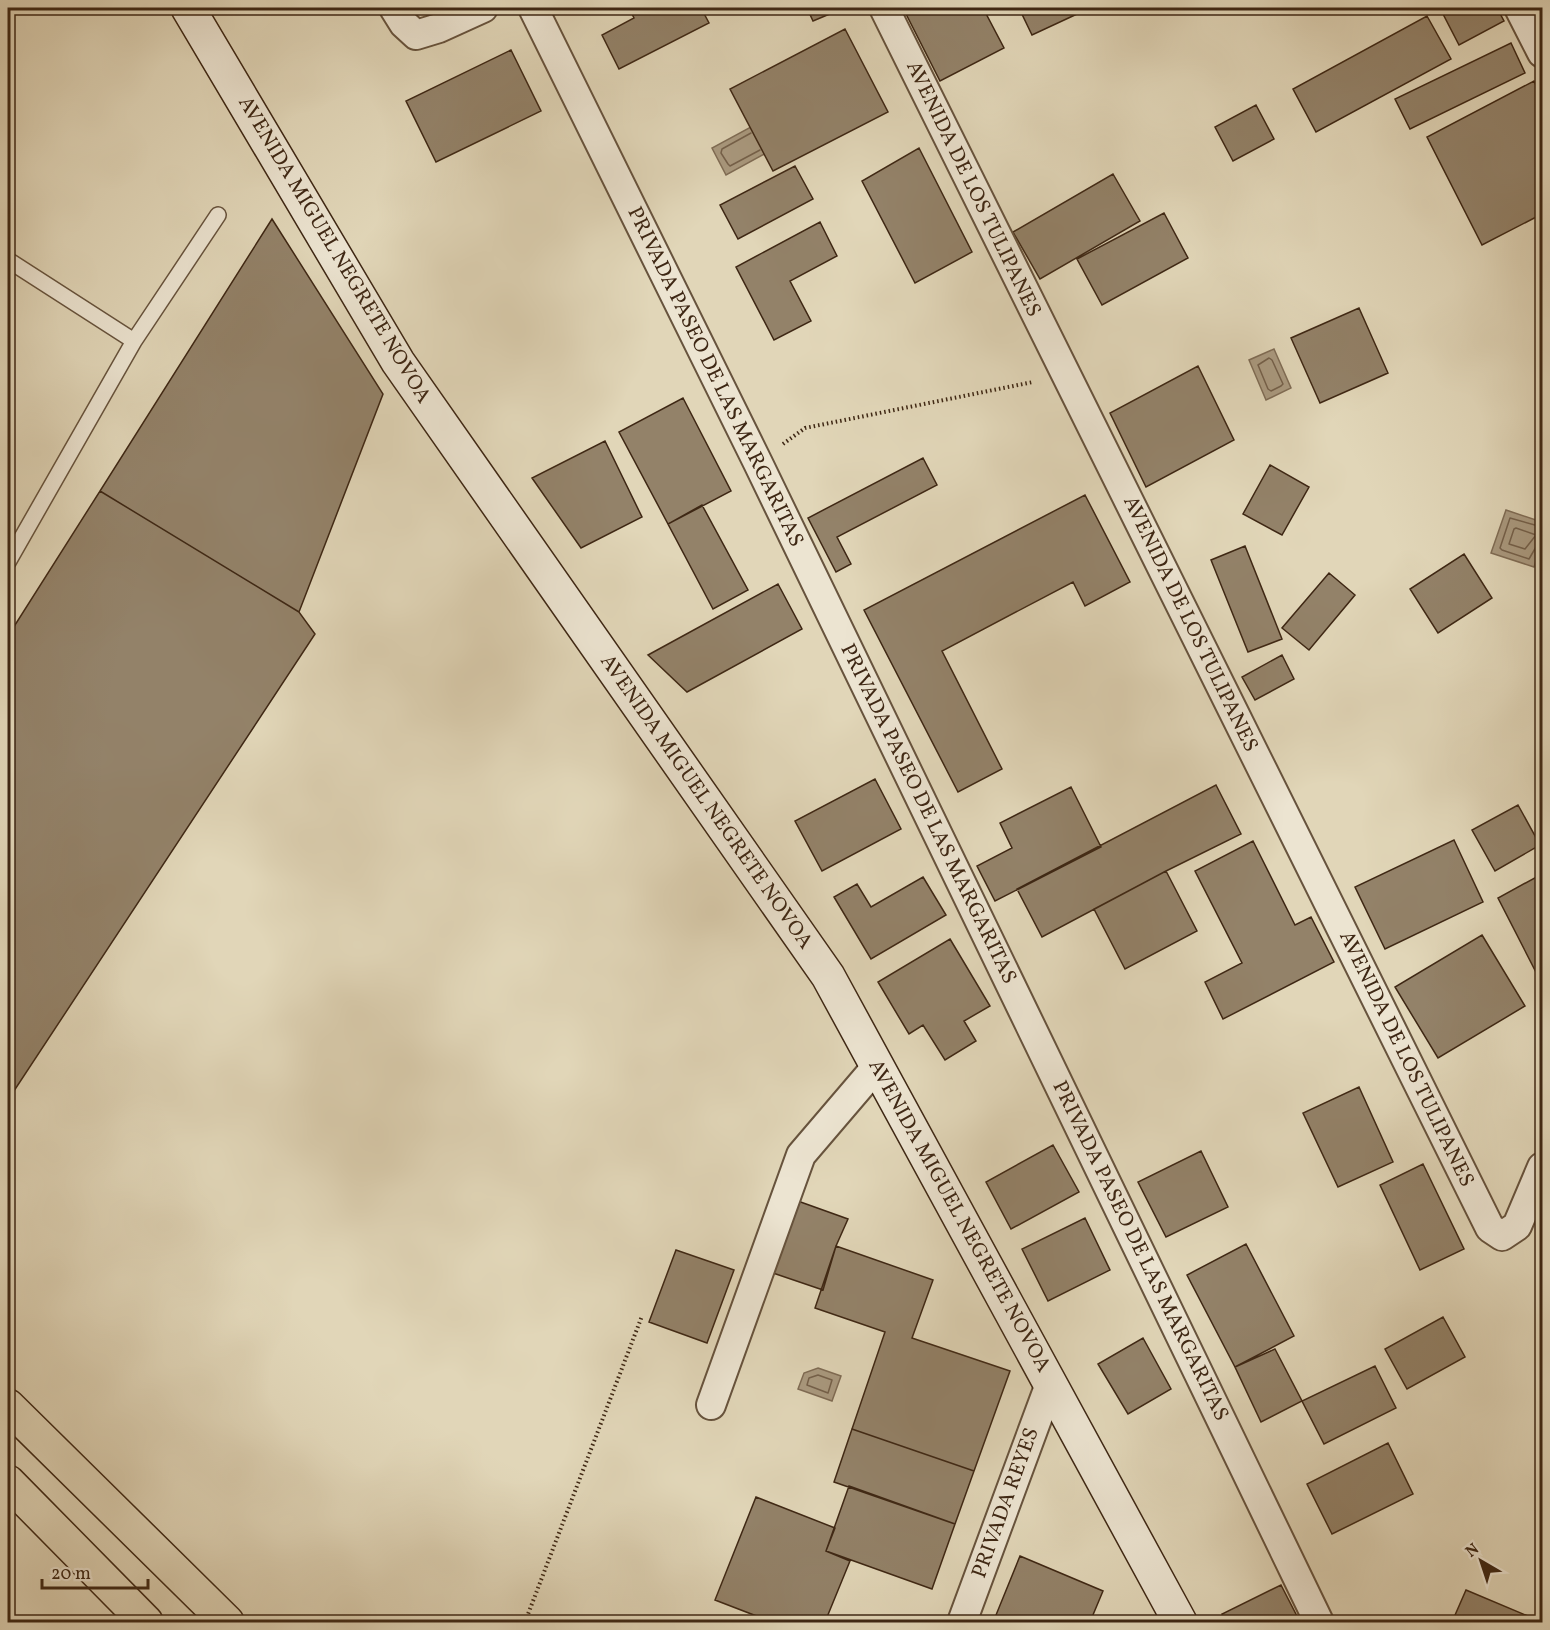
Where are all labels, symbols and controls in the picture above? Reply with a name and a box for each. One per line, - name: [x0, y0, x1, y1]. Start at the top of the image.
- street label: AVENIDA DE LOS TULIPANES: [898, 56, 1048, 322]
- street label: AVENIDA MIGUEL NEGRETE NOVOA: [231, 91, 438, 409]
- street label: PRIVADA PASEO DE LAS MARGARITAS: [620, 202, 810, 552]
- street label: AVENIDA DE LOS TULIPANES: [1115, 491, 1265, 757]
- street label: PRIVADA PASEO DE LAS MARGARITAS: [833, 639, 1023, 989]
- street label: AVENIDA MIGUEL NEGRETE NOVOA: [593, 649, 819, 955]
- street label: AVENIDA DE LOS TULIPANES: [1331, 926, 1481, 1192]
- street label: AVENIDA MIGUEL NEGRETE NOVOA: [861, 1054, 1058, 1378]
- street label: PRIVADA PASEO DE LAS MARGARITAS: [1045, 1076, 1235, 1426]
- street label: PRIVADA REYES: [965, 1424, 1047, 1582]
- north arrow: [1451, 1531, 1511, 1591]
- text: N: [1461, 1538, 1485, 1563]
- scale bar: [42, 1552, 148, 1590]
- text: 20 m: [51, 1562, 91, 1587]

